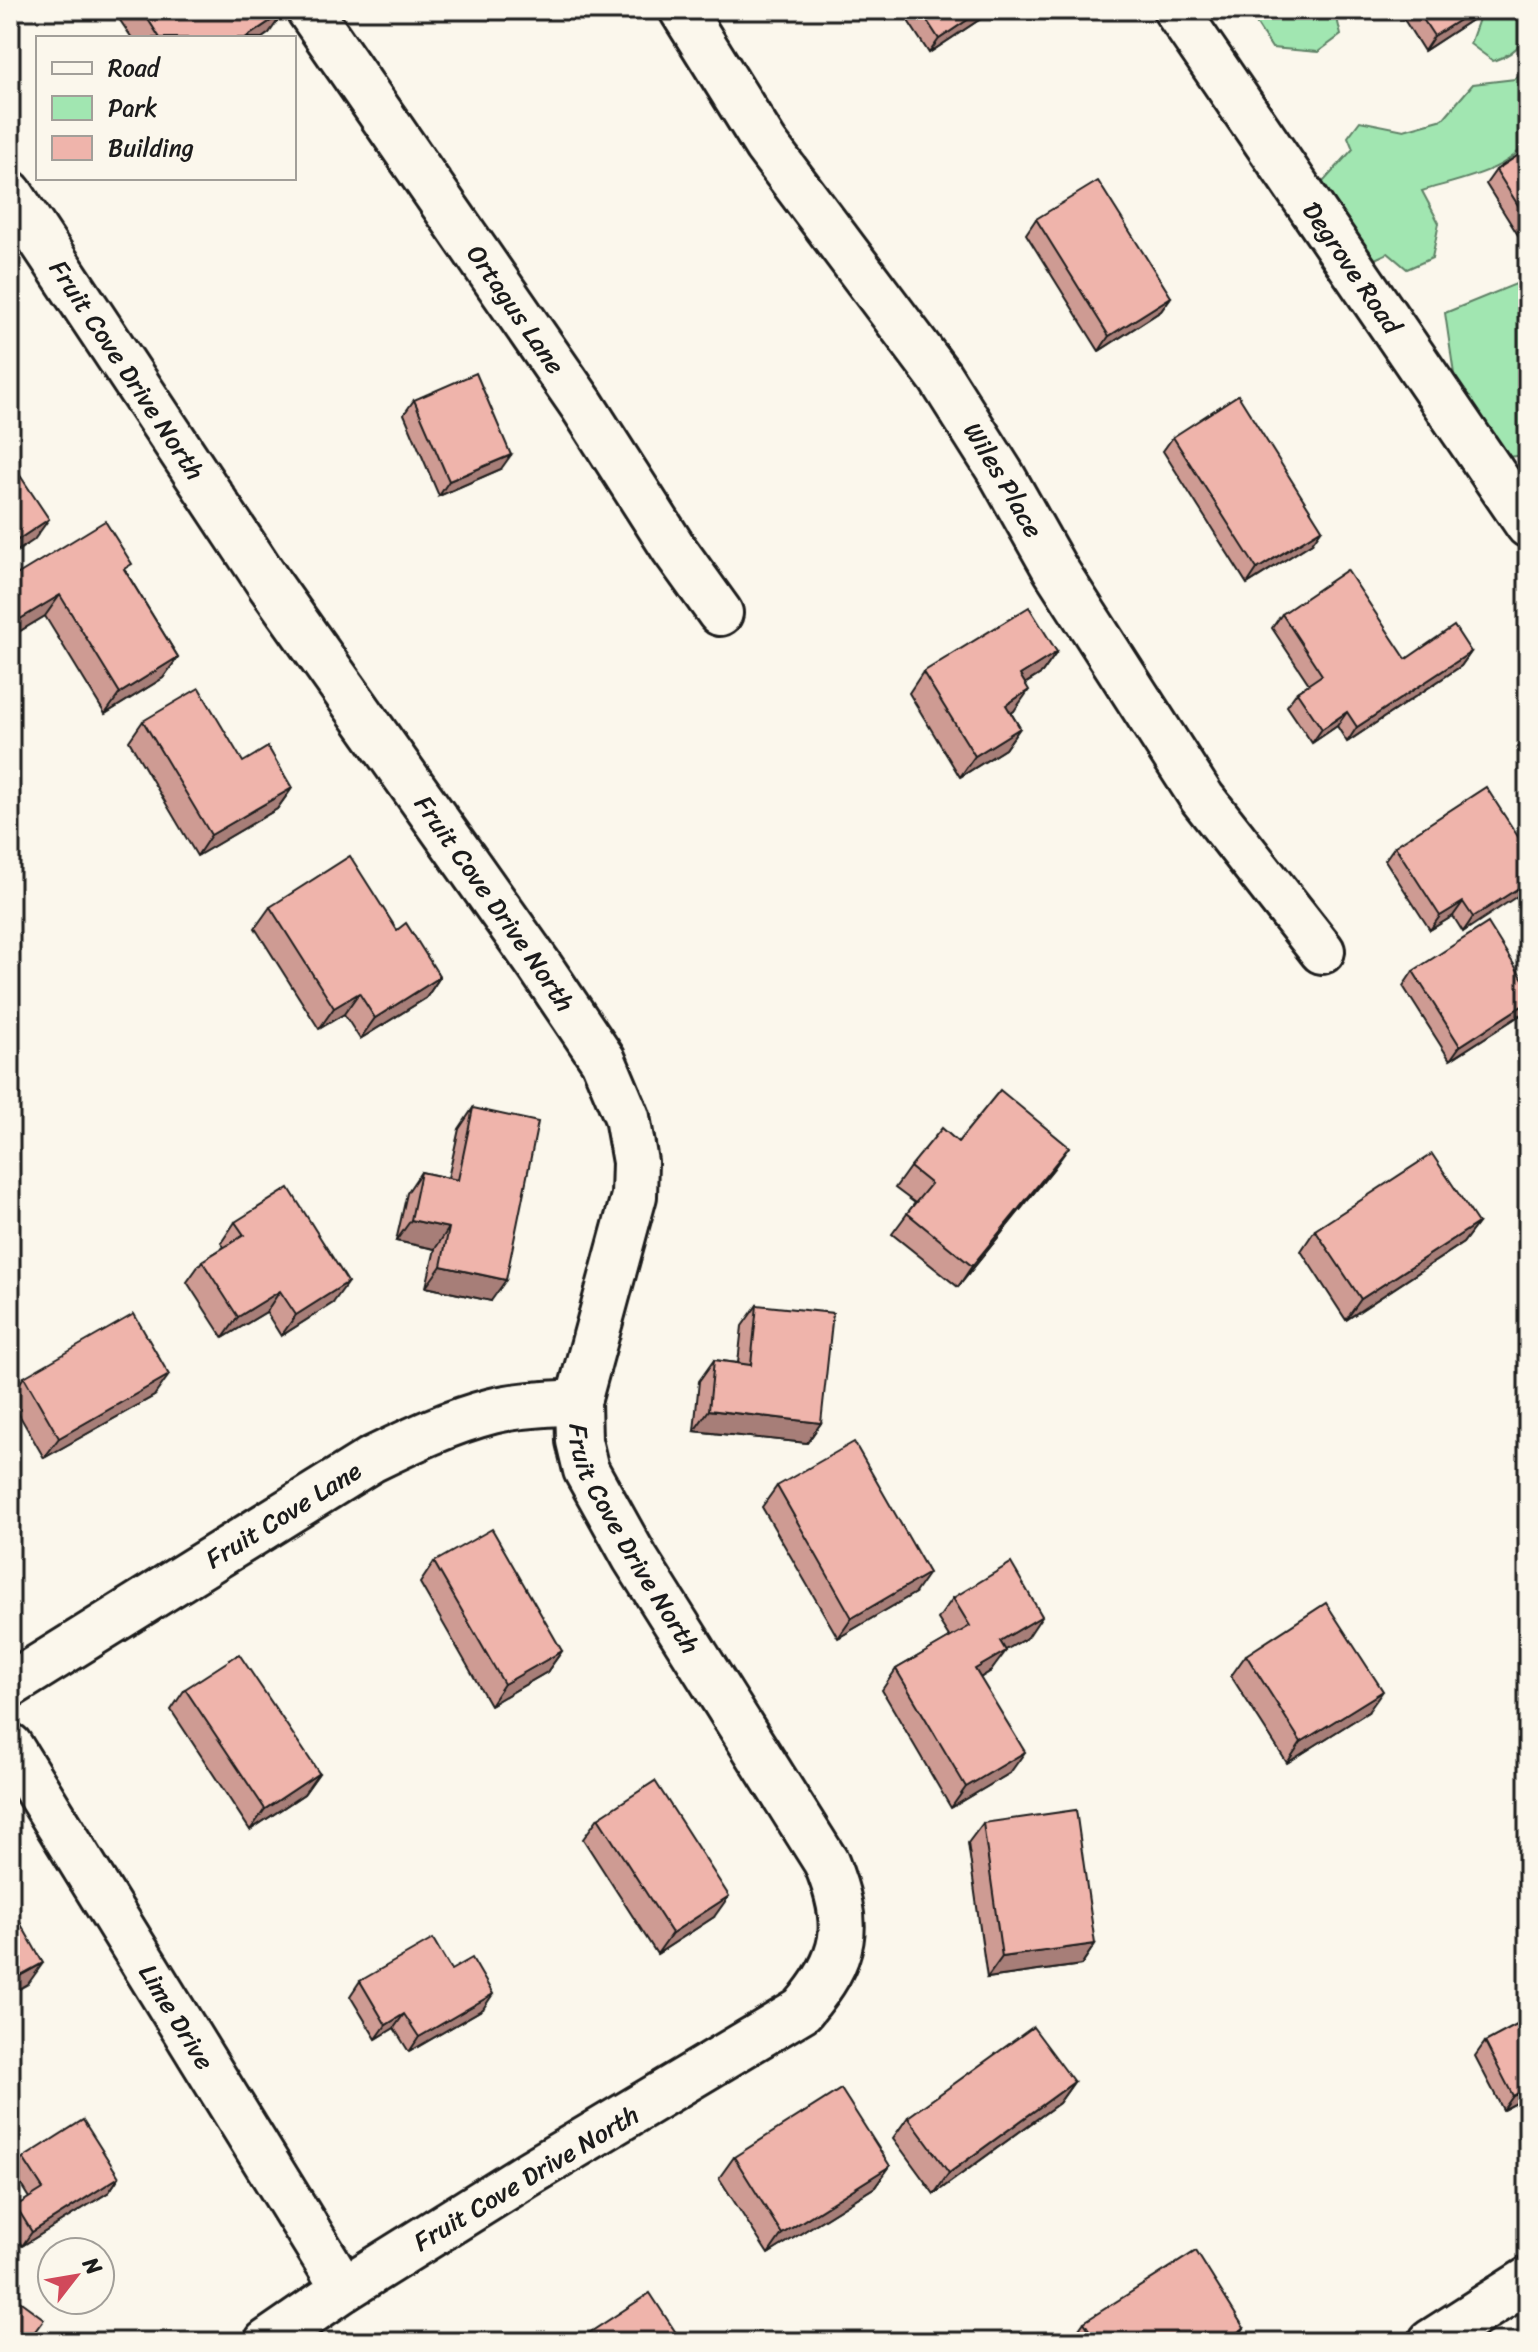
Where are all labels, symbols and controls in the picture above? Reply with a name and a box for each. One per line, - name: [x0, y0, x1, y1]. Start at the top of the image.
- legend: [36, 36, 296, 180]
- text: Road: [108, 47, 162, 89]
- text: Park: [108, 87, 157, 129]
- text: Building: [108, 127, 194, 169]
- street label: Degrove Road: [1290, 191, 1416, 346]
- street label: Ortagus Lane: [454, 235, 578, 384]
- street label: Fruit Cove Drive North: [37, 250, 217, 490]
- street label: Wiles Place: [951, 413, 1056, 547]
- street label: Fruit Cove Drive North: [402, 785, 587, 1022]
- street label: Fruit Cove Drive North: [556, 1423, 713, 1663]
- street label: Fruit Cove Lane: [196, 1448, 371, 1581]
- street label: Lime Drive: [126, 1954, 227, 2079]
- street label: Fruit Cove Drive North: [404, 2092, 648, 2264]
- north arrow: [36, 2236, 116, 2316]
- text: N: [72, 2249, 114, 2283]

